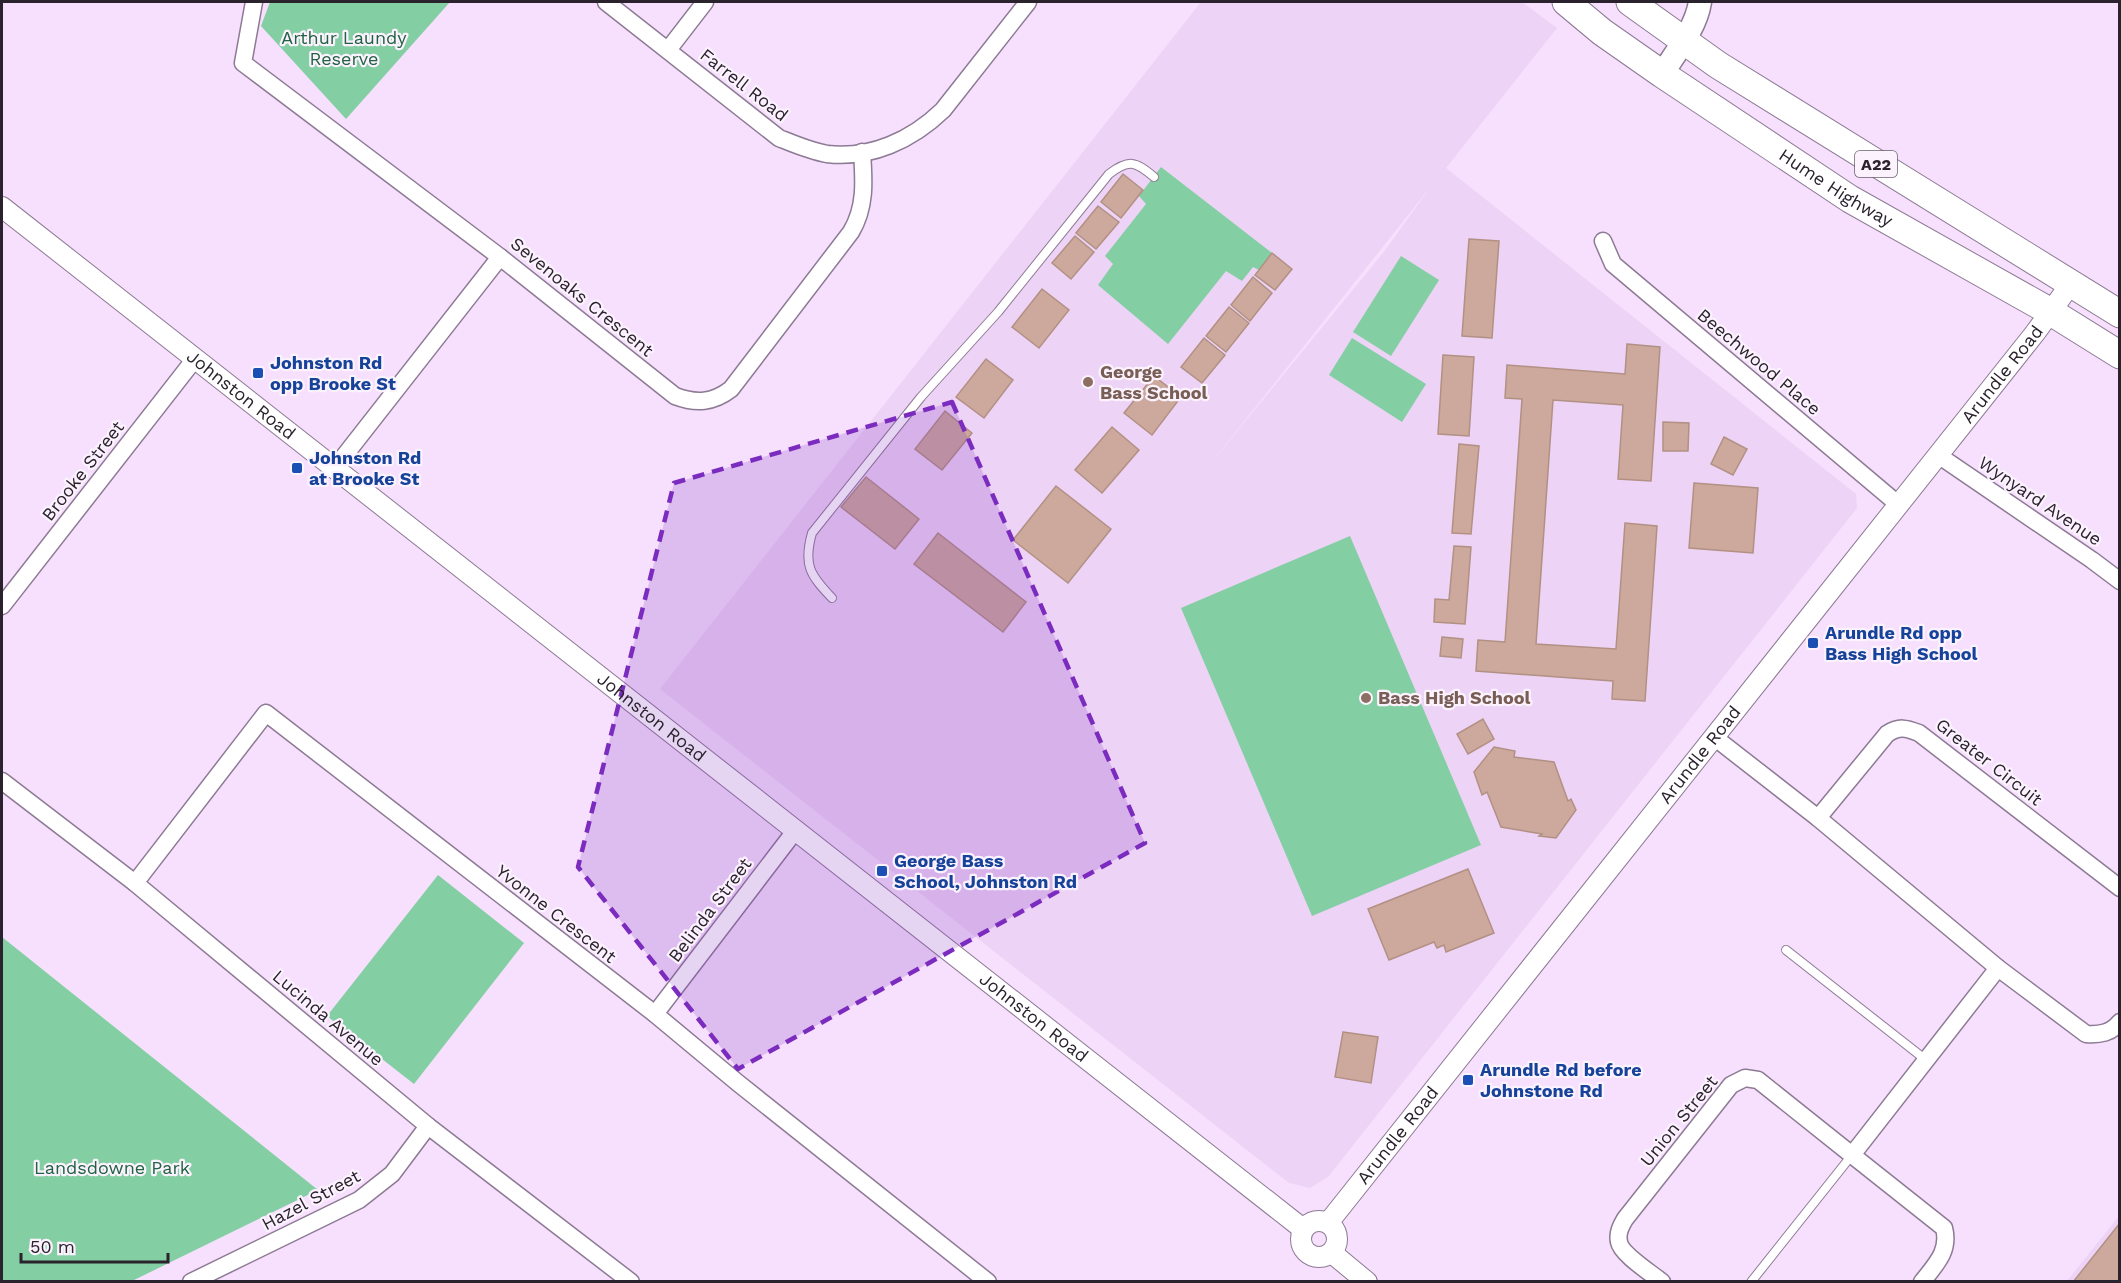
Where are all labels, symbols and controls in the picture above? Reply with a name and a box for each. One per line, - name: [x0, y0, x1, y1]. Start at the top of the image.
- park label: Arthur Laundy Reserve: [281, 27, 407, 69]
- street label: Farrell Road: [696, 44, 792, 125]
- street label: Hume Highway: [1775, 144, 1897, 231]
- road number: A22: [1855, 151, 1897, 177]
- street label: Sevenoaks Crescent: [507, 233, 658, 361]
- street label: Beechwood Place: [1693, 304, 1825, 419]
- street label: Arundle Road: [1957, 321, 2047, 427]
- street label: Johnston Road: [183, 345, 300, 444]
- place label: Johnston Rd opp Brooke St: [270, 352, 396, 394]
- place label: George Bass School: [1100, 361, 1208, 403]
- marker: Johnston Rd opp Brooke St: [251, 366, 265, 380]
- marker: George Bass School: [1081, 375, 1095, 389]
- street label: Brooke Street: [37, 416, 128, 525]
- place label: Johnston Rd at Brooke St: [309, 447, 421, 489]
- street label: Wynyard Avenue: [1975, 452, 2106, 550]
- marker: Johnston Rd at Brooke St: [290, 461, 304, 475]
- place label: Arundle Rd opp Bass High School: [1825, 622, 1978, 664]
- marker: Arundle Rd opp Bass High School: [1806, 636, 1820, 650]
- street label: Johnston Road: [593, 668, 710, 766]
- place label: Bass High School: [1378, 687, 1531, 708]
- marker: Bass High School: [1359, 691, 1373, 705]
- street label: Arundle Road: [1654, 701, 1745, 808]
- street label: Greater Circuit: [1932, 714, 2047, 810]
- place label: George Bass School, Johnston Rd: [894, 850, 1077, 892]
- street label: Belinda Street: [664, 853, 756, 966]
- street label: Yvonne Crescent: [492, 860, 621, 967]
- marker: George Bass School, Johnston Rd: [875, 864, 889, 878]
- street label: Lucinda Avenue: [269, 965, 388, 1070]
- street label: Johnston Road: [976, 968, 1093, 1066]
- place label: Arundle Rd before Johnstone Rd: [1480, 1059, 1642, 1101]
- street label: Union Street: [1636, 1071, 1722, 1170]
- marker: Arundle Rd before Johnstone Rd: [1461, 1073, 1475, 1087]
- street label: Arundle Road: [1352, 1082, 1442, 1188]
- park label: Landsdowne Park: [34, 1157, 190, 1178]
- street label: Hazel Street: [258, 1165, 364, 1234]
- scale bar: [21, 1226, 168, 1264]
- text: 50 m: [30, 1236, 75, 1257]

